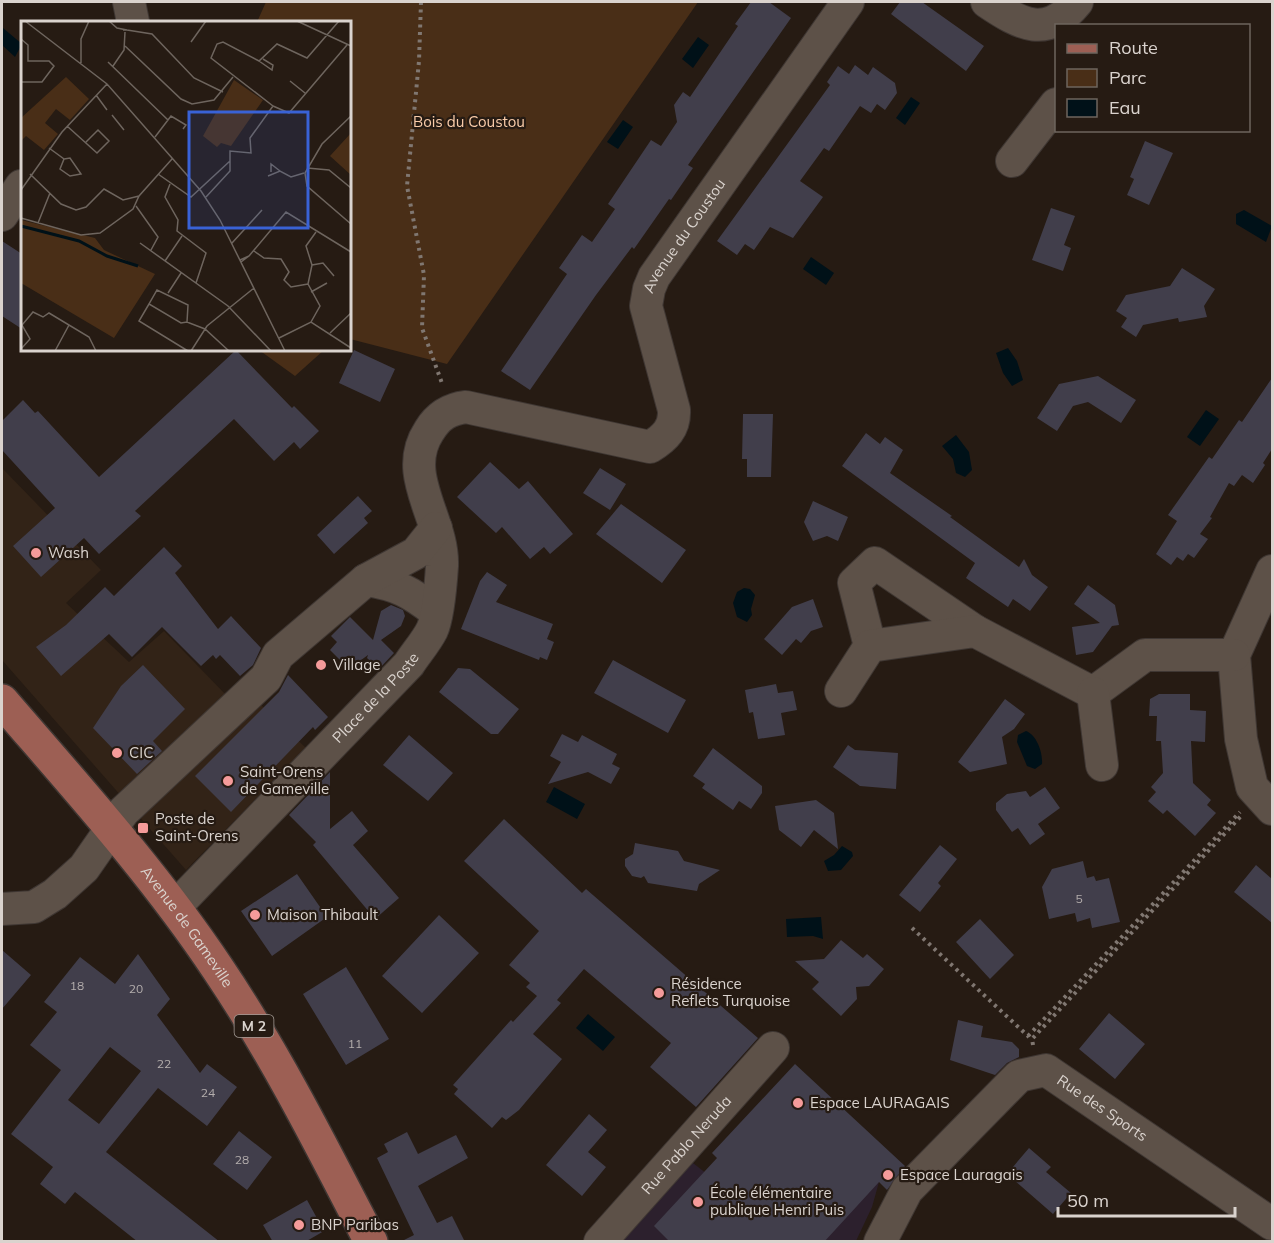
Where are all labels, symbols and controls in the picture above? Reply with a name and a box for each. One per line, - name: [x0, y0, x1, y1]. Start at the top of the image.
- inset map: [21, 21, 351, 351]
- legend: [1055, 24, 1250, 132]
- text: Route: [1109, 36, 1158, 59]
- text: Parc: [1109, 66, 1147, 89]
- text: Eau: [1109, 96, 1141, 119]
- park label: Bois du Coustou: [413, 112, 525, 131]
- street label: Avenue du Coustou: [638, 175, 729, 296]
- place label: Wash: [48, 543, 89, 562]
- marker: Wash: [29, 546, 43, 560]
- street label: Place de la Poste: [328, 649, 423, 747]
- place label: Village: [333, 655, 380, 674]
- marker: Village: [314, 658, 328, 672]
- place label: CIC: [129, 743, 153, 762]
- marker: CIC: [110, 746, 124, 760]
- place label: Saint-Orens de Gameville: [240, 762, 329, 798]
- marker: Saint-Orens de Gameville: [221, 774, 235, 788]
- place label: Poste de Saint-Orens: [155, 809, 239, 845]
- marker: Poste de Saint-Orens: [136, 821, 150, 835]
- street label: Avenue de Gameville: [137, 862, 238, 991]
- house number: 5: [1075, 891, 1083, 906]
- place label: Maison Thibault: [267, 905, 378, 924]
- marker: Maison Thibault: [248, 908, 262, 922]
- place label: Résidence Reflets Turquoise: [671, 974, 790, 1010]
- house number: 18: [70, 978, 84, 993]
- house number: 20: [129, 981, 143, 996]
- marker: Résidence Reflets Turquoise: [652, 986, 666, 1000]
- road number: M 2: [234, 1015, 274, 1037]
- house number: 11: [348, 1036, 362, 1051]
- house number: 22: [157, 1056, 171, 1071]
- street label: Rue des Sports: [1054, 1070, 1151, 1145]
- house number: 24: [201, 1085, 215, 1100]
- street label: Rue Pablo Neruda: [637, 1091, 735, 1198]
- place label: Espace LAURAGAIS: [810, 1093, 950, 1112]
- marker: Espace LAURAGAIS: [791, 1096, 805, 1110]
- house number: 28: [235, 1152, 249, 1167]
- place label: Espace Lauragais: [900, 1165, 1023, 1184]
- marker: Espace Lauragais: [881, 1168, 895, 1182]
- scale bar: [1058, 1180, 1235, 1218]
- place label: École élémentaire publique Henri Puis: [710, 1183, 844, 1219]
- text: 50 m: [1067, 1189, 1109, 1212]
- marker: École élémentaire publique Henri Puis: [691, 1195, 705, 1209]
- place label: BNP Paribas: [311, 1215, 399, 1234]
- marker: BNP Paribas: [292, 1218, 306, 1232]

